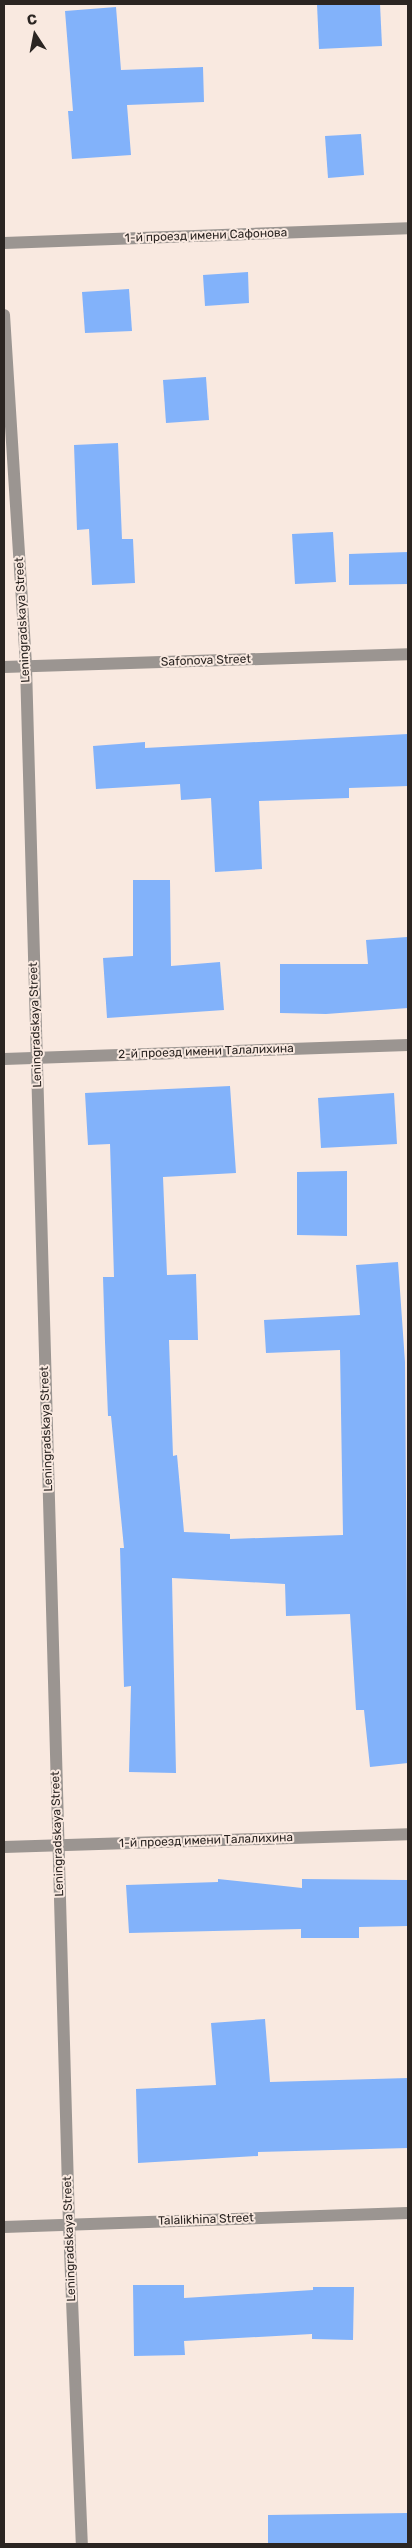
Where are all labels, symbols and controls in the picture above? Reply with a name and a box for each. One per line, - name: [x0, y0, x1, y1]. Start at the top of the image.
- north arrow: [10, 10, 60, 60]
- text: С: [26, 11, 38, 29]
- street label: 1-й проезд имени Сафонова: [124, 226, 288, 246]
- street label: Leningradskaya Street: [13, 557, 33, 683]
- street label: Safonova Street: [161, 652, 251, 670]
- street label: Leningradskaya Street: [27, 962, 45, 1088]
- street label: 2-й проезд имени Талалихина: [118, 1042, 294, 1062]
- street label: Leningradskaya Street: [38, 1366, 56, 1492]
- street label: Leningradskaya Street: [49, 1771, 67, 1897]
- street label: 1-й проезд имени Талалихина: [119, 1831, 293, 1851]
- street label: Leningradskaya Street: [61, 2176, 79, 2302]
- street label: Talalikhina Street: [158, 2211, 254, 2229]

